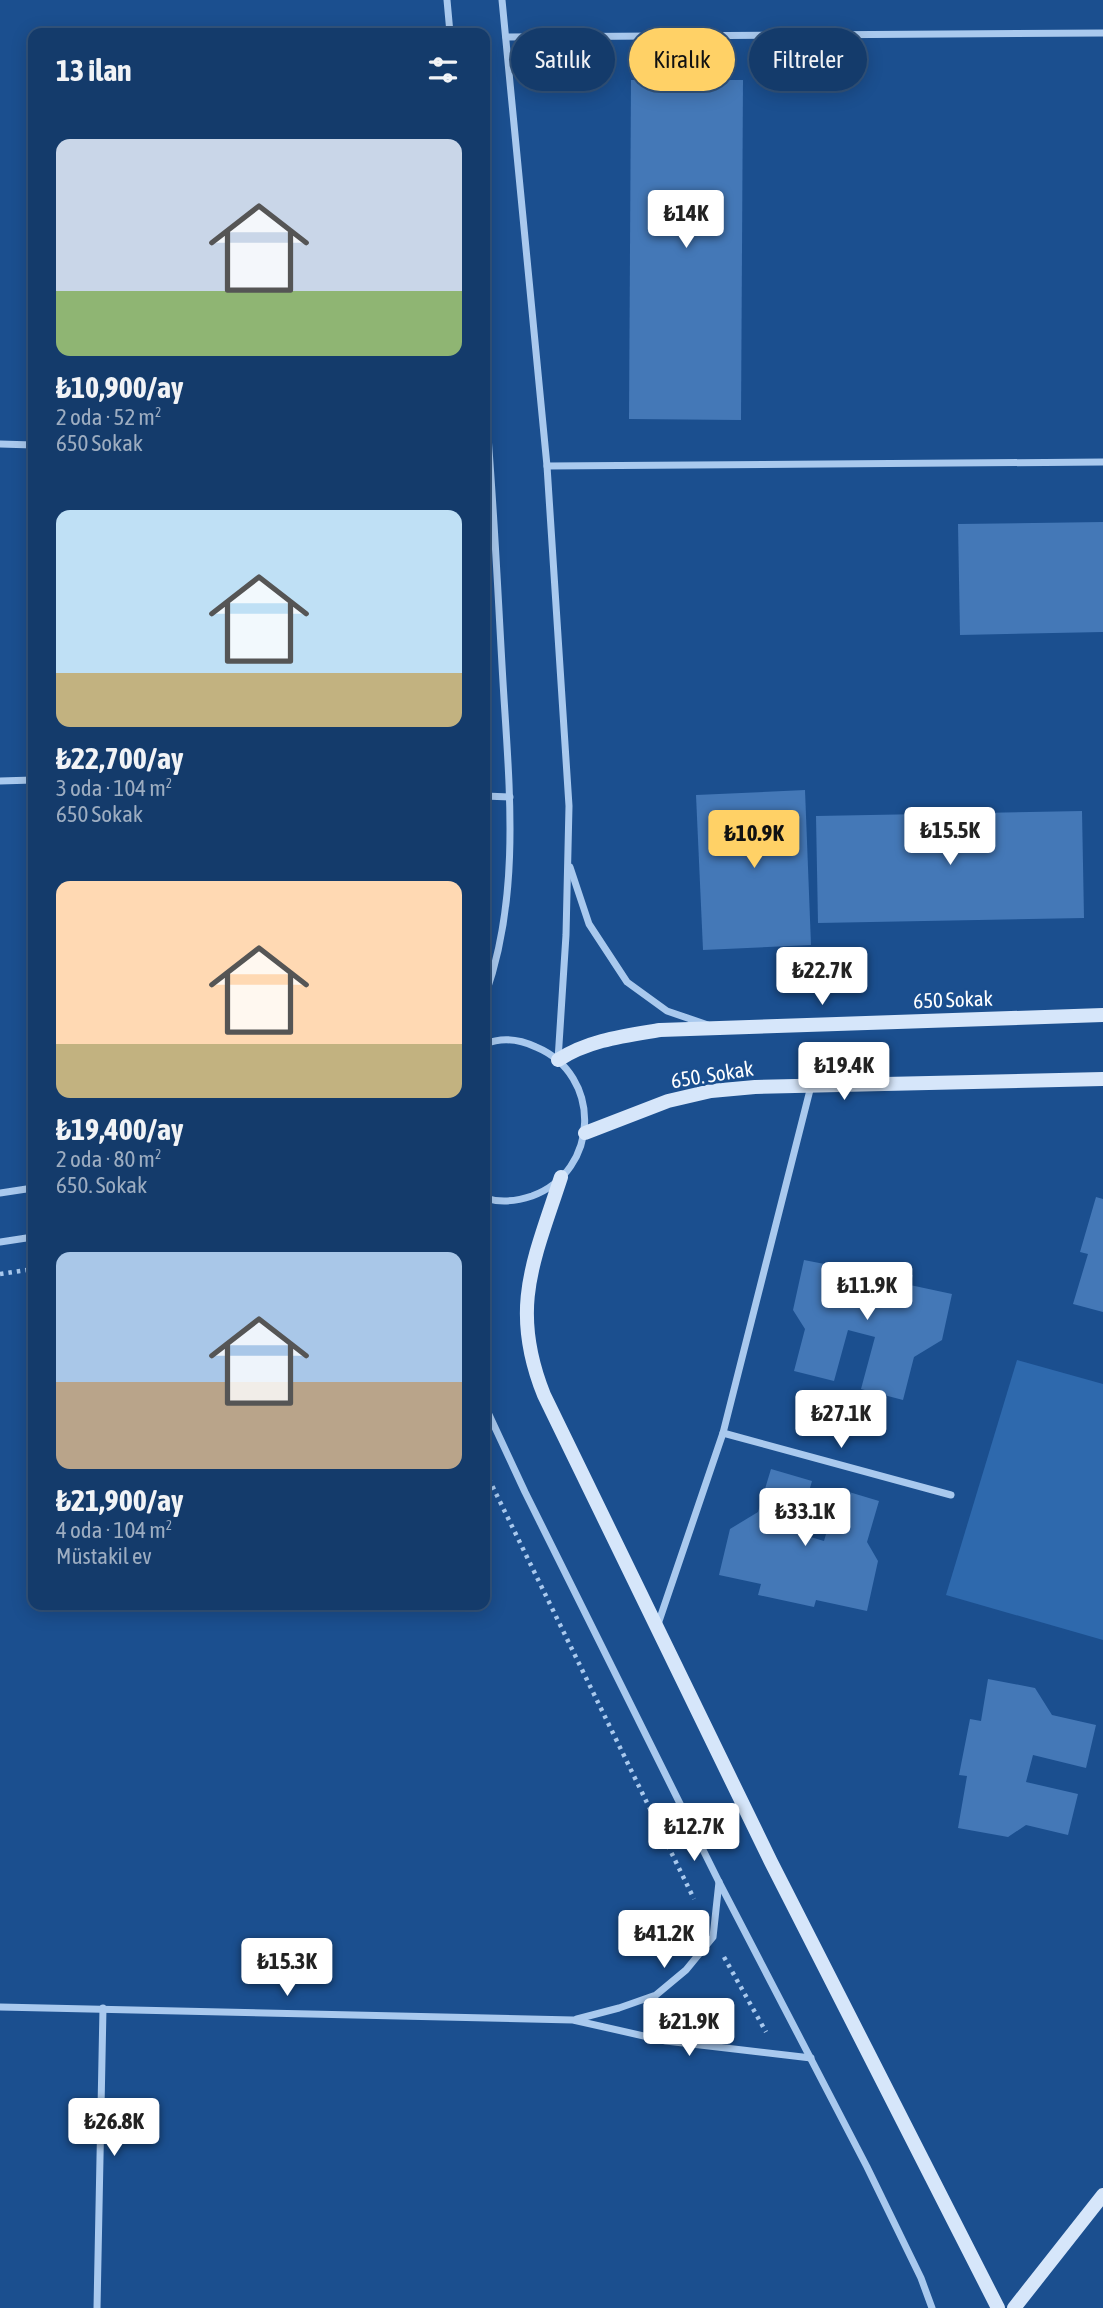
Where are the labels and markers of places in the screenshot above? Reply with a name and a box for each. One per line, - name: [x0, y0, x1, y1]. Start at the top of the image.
- pin: ₺14K: [645, 190, 727, 250]
- pin: ₺15.5K: [893, 808, 1007, 867]
- pin: ₺10.9K: [697, 810, 811, 870]
- pin: ₺22.7K: [765, 948, 879, 1007]
- pin: ₺19.4K: [787, 1042, 901, 1102]
- pin: ₺11.9K: [810, 1262, 924, 1322]
- pin: ₺27.1K: [784, 1390, 898, 1450]
- pin: ₺33.1K: [748, 1488, 862, 1548]
- pin: ₺12.7K: [637, 1804, 751, 1863]
- pin: ₺41.2K: [607, 1910, 721, 1970]
- pin: ₺15.3K: [230, 1938, 344, 1998]
- pin: ₺21.9K: [632, 1998, 746, 2058]
- pin: ₺26.8K: [57, 2098, 171, 2158]

